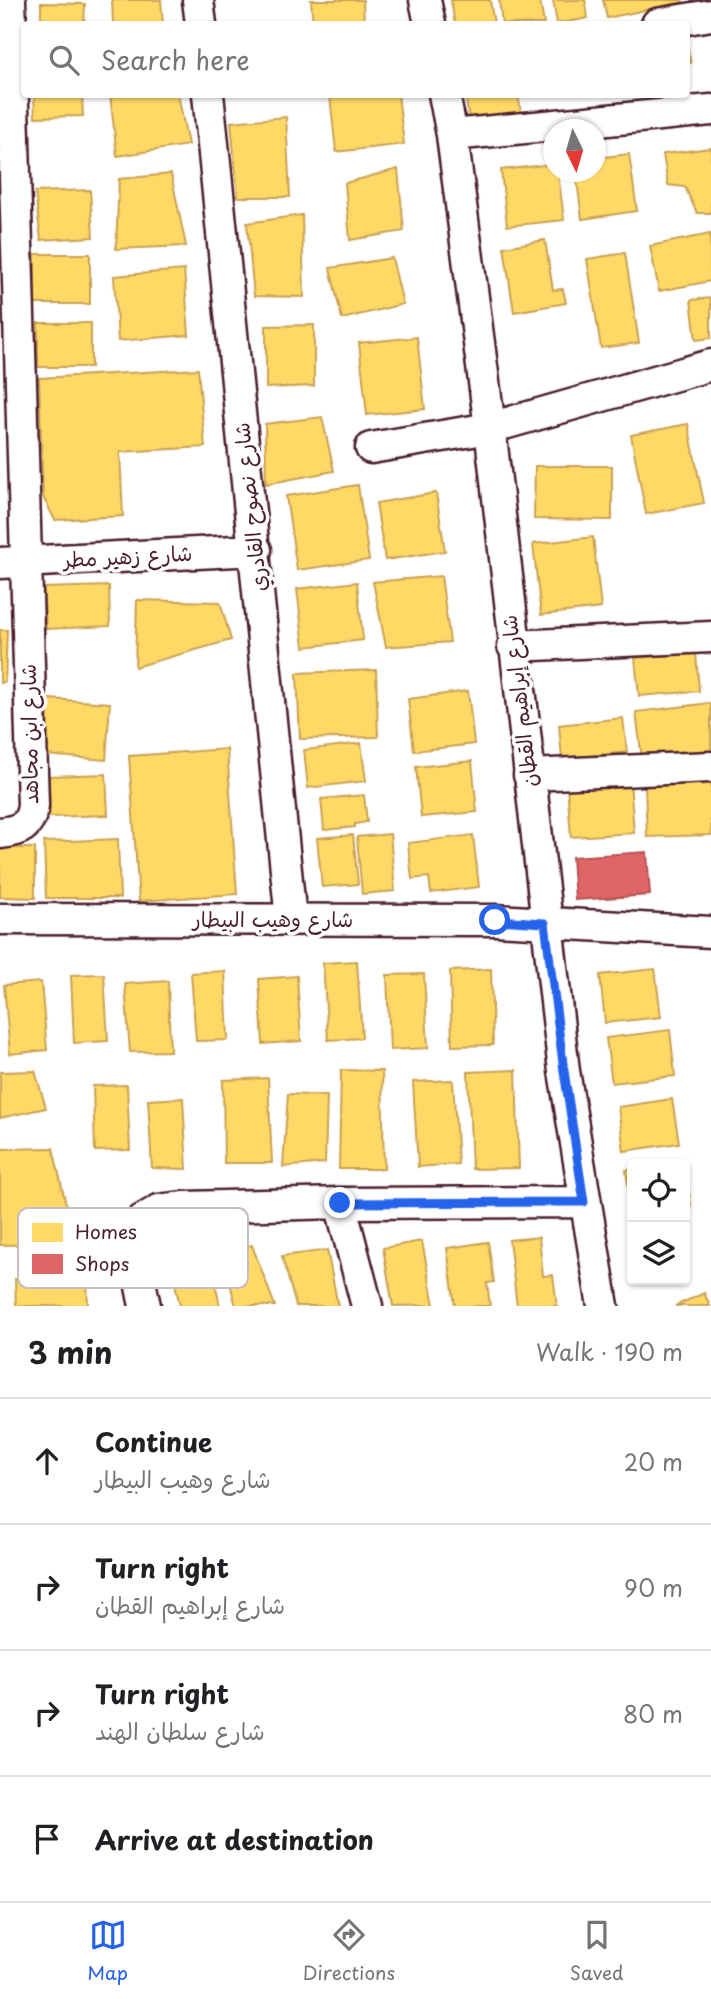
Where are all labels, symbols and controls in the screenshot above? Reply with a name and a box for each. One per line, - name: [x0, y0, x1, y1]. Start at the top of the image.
- search box: [21, 21, 690, 98]
- text: Search here: [101, 40, 250, 79]
- icon: search: [45, 41, 83, 79]
- north arrow: [543, 119, 606, 182]
- street label: شارع نصوح القادري: [224, 421, 275, 593]
- street label: شارع زهير مطر: [61, 536, 193, 575]
- street label: شارع إبراهيم القطان: [492, 613, 546, 789]
- street label: شارع ابن مجاهد: [11, 664, 46, 804]
- street label: شارع وهيب البيطار: [191, 902, 353, 935]
- route start: [479, 904, 510, 935]
- map controls: [627, 1159, 690, 1285]
- button: locate: [627, 1159, 690, 1222]
- route end: [324, 1187, 355, 1218]
- legend: [18, 1208, 248, 1288]
- text: Homes: [75, 1217, 137, 1245]
- button: layers: [627, 1222, 690, 1285]
- text: Shops: [75, 1249, 129, 1277]
- text: 3 min: [28, 1329, 113, 1374]
- text: Walk · 190 m: [536, 1334, 683, 1369]
- text: Continue: [95, 1422, 212, 1461]
- icon: ahead: [28, 1442, 66, 1480]
- text: 20 m: [624, 1444, 683, 1479]
- text: شارع وهيب البيطار: [95, 1461, 271, 1496]
- text: Turn right: [95, 1548, 229, 1587]
- icon: right: [28, 1568, 66, 1606]
- text: 90 m: [624, 1570, 683, 1605]
- text: شارع إبراهيم القطان: [95, 1587, 285, 1622]
- text: Turn right: [95, 1674, 229, 1713]
- icon: right: [28, 1694, 66, 1732]
- text: 80 m: [623, 1696, 683, 1731]
- text: شارع سلطان الهند: [95, 1713, 265, 1748]
- icon: arrive: [28, 1820, 66, 1858]
- text: Arrive at destination: [95, 1820, 374, 1859]
- tab: Map: [87, 1916, 128, 1986]
- tab: Directions: [303, 1916, 395, 1986]
- tab: Saved: [570, 1916, 624, 1986]

